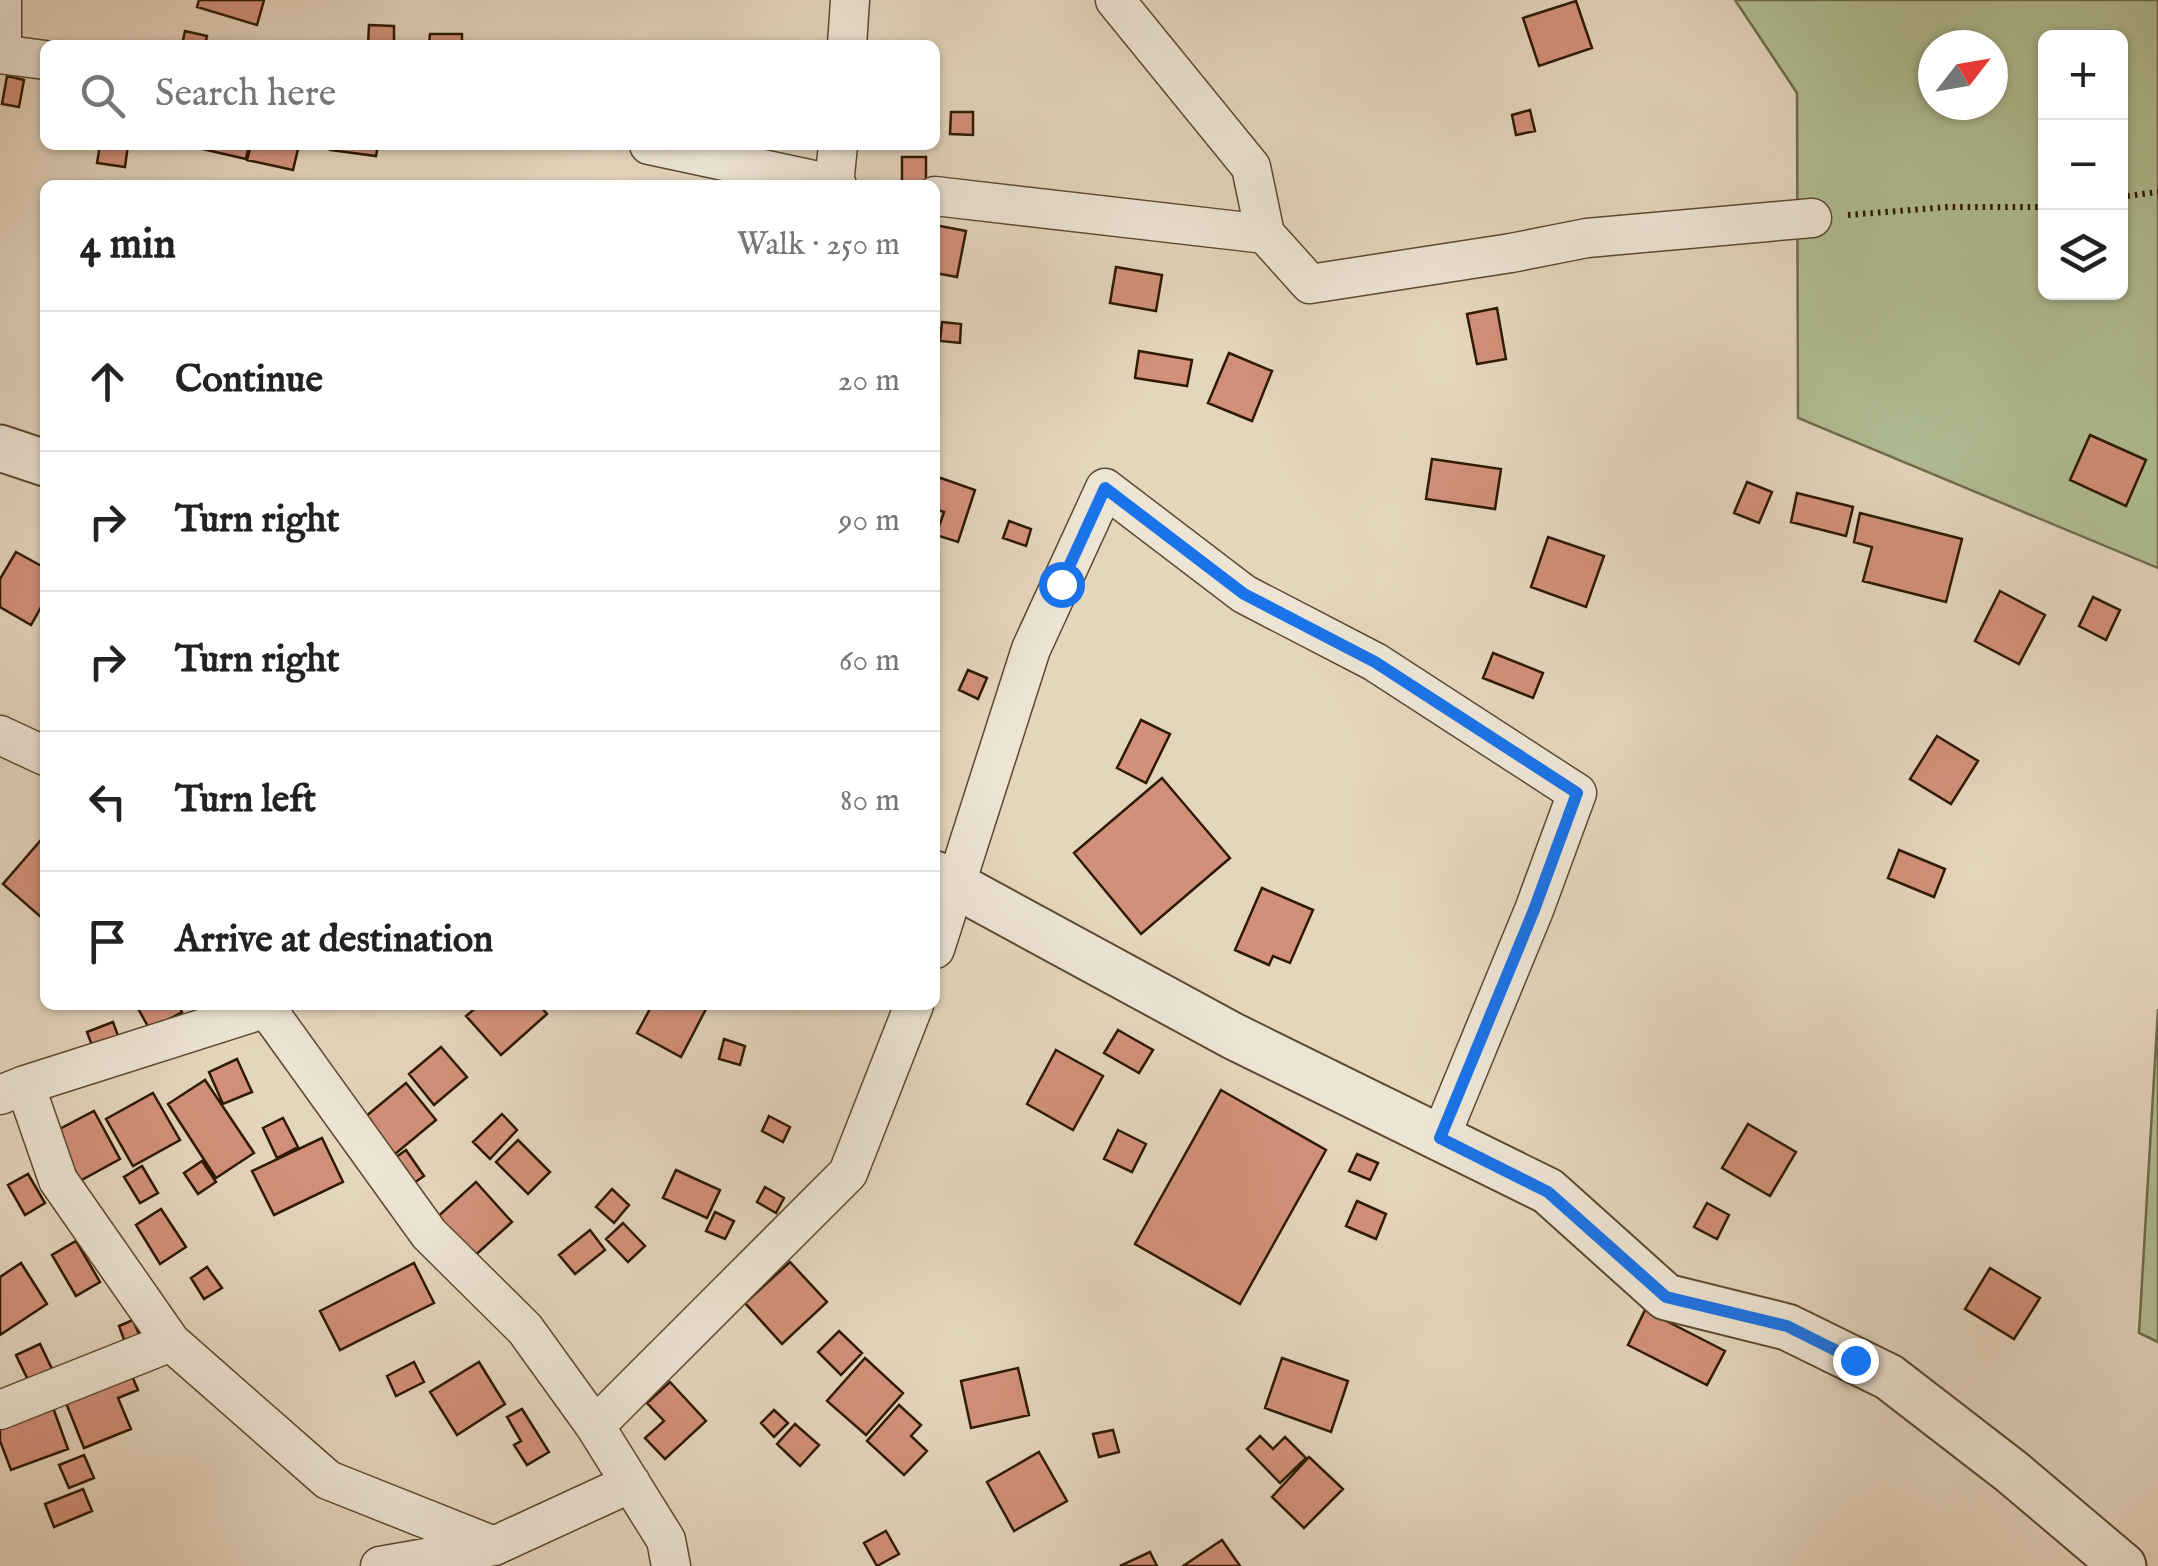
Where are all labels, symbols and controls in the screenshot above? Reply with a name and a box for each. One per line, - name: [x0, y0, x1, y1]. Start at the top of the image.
- north arrow: [1918, 30, 2008, 120]
- map controls: [2038, 30, 2128, 300]
- button: +: [2038, 30, 2128, 120]
- search box: [40, 40, 940, 150]
- icon: search: [75, 68, 130, 123]
- text: Search here: [155, 71, 336, 119]
- button: −: [2038, 120, 2128, 210]
- button: layers: [2038, 210, 2128, 300]
- text: 4 min: [80, 219, 176, 272]
- text: Walk · 250 m: [737, 225, 900, 266]
- icon: ahead: [80, 354, 135, 409]
- text: Continue: [175, 357, 323, 405]
- text: 20 m: [838, 361, 900, 402]
- icon: right: [80, 494, 135, 549]
- text: Turn right: [175, 497, 339, 545]
- text: 90 m: [839, 501, 900, 542]
- route start: [1039, 562, 1085, 608]
- icon: right: [80, 634, 135, 689]
- text: Turn right: [175, 637, 339, 685]
- text: 60 m: [839, 641, 900, 682]
- icon: left: [80, 774, 135, 829]
- text: Turn left: [175, 777, 316, 825]
- text: 80 m: [840, 781, 900, 822]
- icon: arrive: [80, 914, 135, 969]
- text: Arrive at destination: [175, 917, 493, 965]
- route end: [1833, 1338, 1879, 1384]

